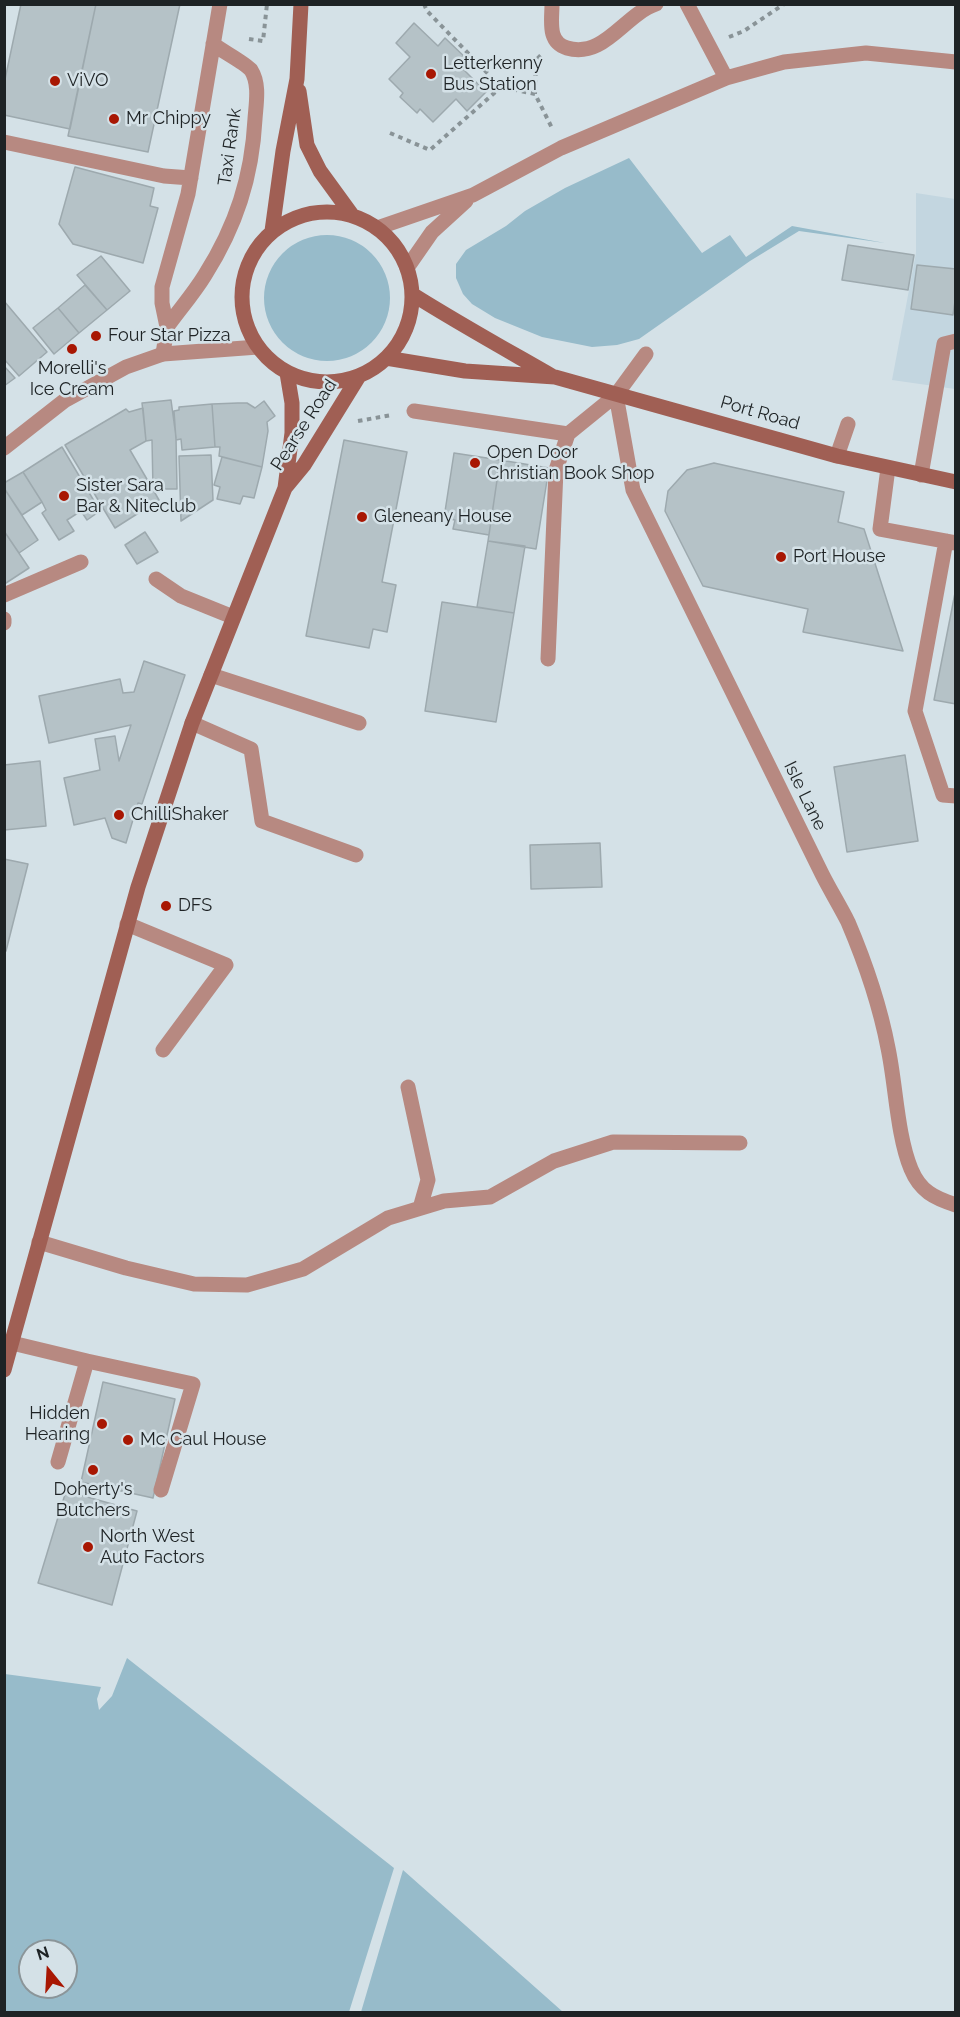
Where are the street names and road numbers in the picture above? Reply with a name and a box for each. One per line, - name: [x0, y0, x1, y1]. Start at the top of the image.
- street label: Taxi Rank: [214, 107, 246, 187]
- street label: Pearse Road: [266, 375, 342, 475]
- street label: Port Road: [718, 391, 802, 435]
- street label: Isle Lane: [779, 758, 831, 834]

